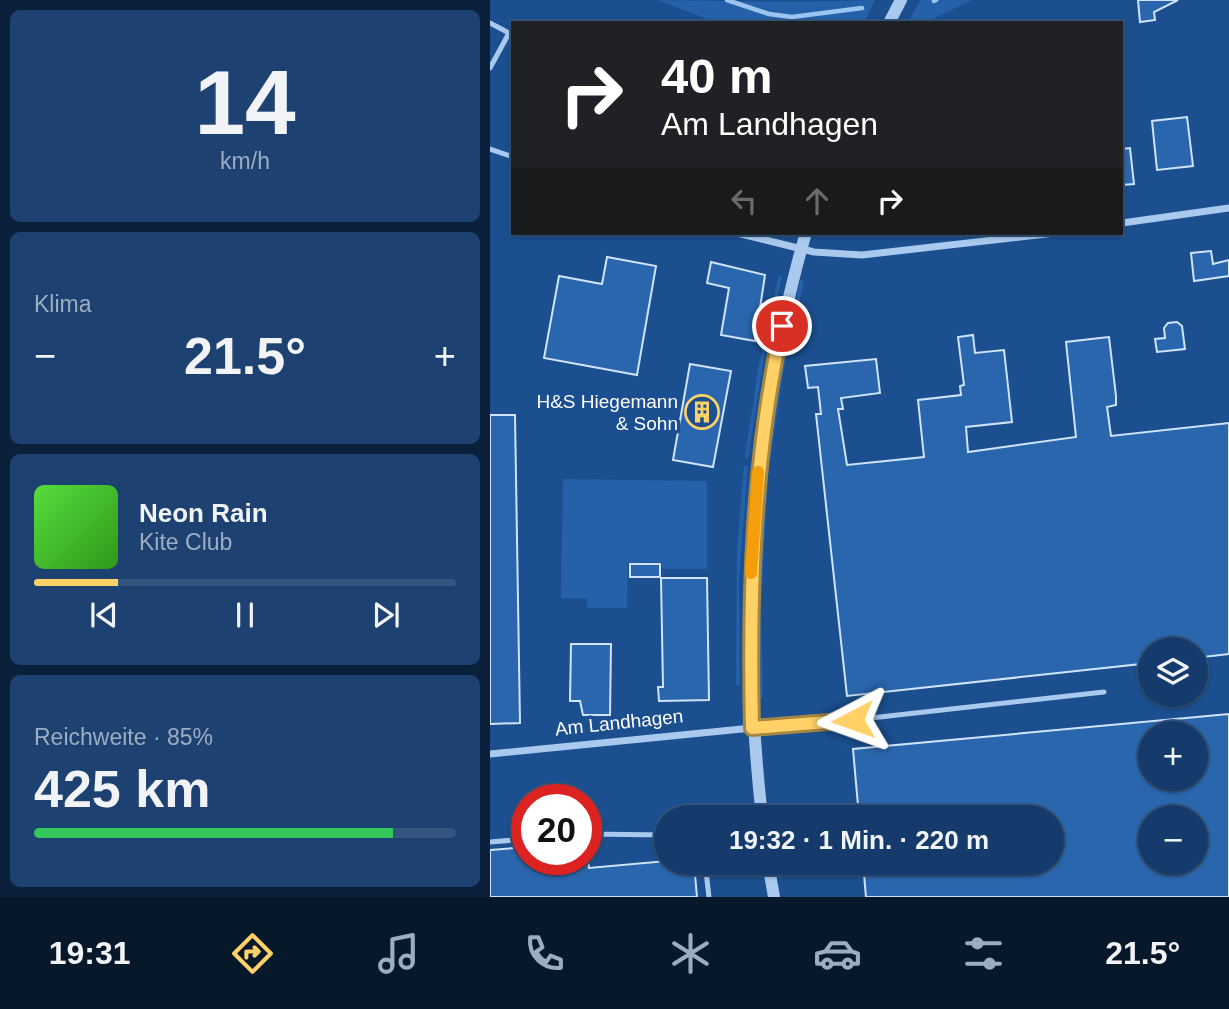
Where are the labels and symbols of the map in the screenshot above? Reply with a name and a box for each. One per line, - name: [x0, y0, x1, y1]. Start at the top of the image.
- pin: [752, 296, 812, 356]
- place label: H&S Hiegemann & Sohn: [536, 391, 678, 434]
- building icon: H&S Hiegemann & Sohn: [683, 393, 721, 431]
- position arrow: [816, 683, 890, 757]
- street label: Am Landhagen: [554, 705, 684, 740]
- speed limit sign: 20: [511, 784, 602, 875]

